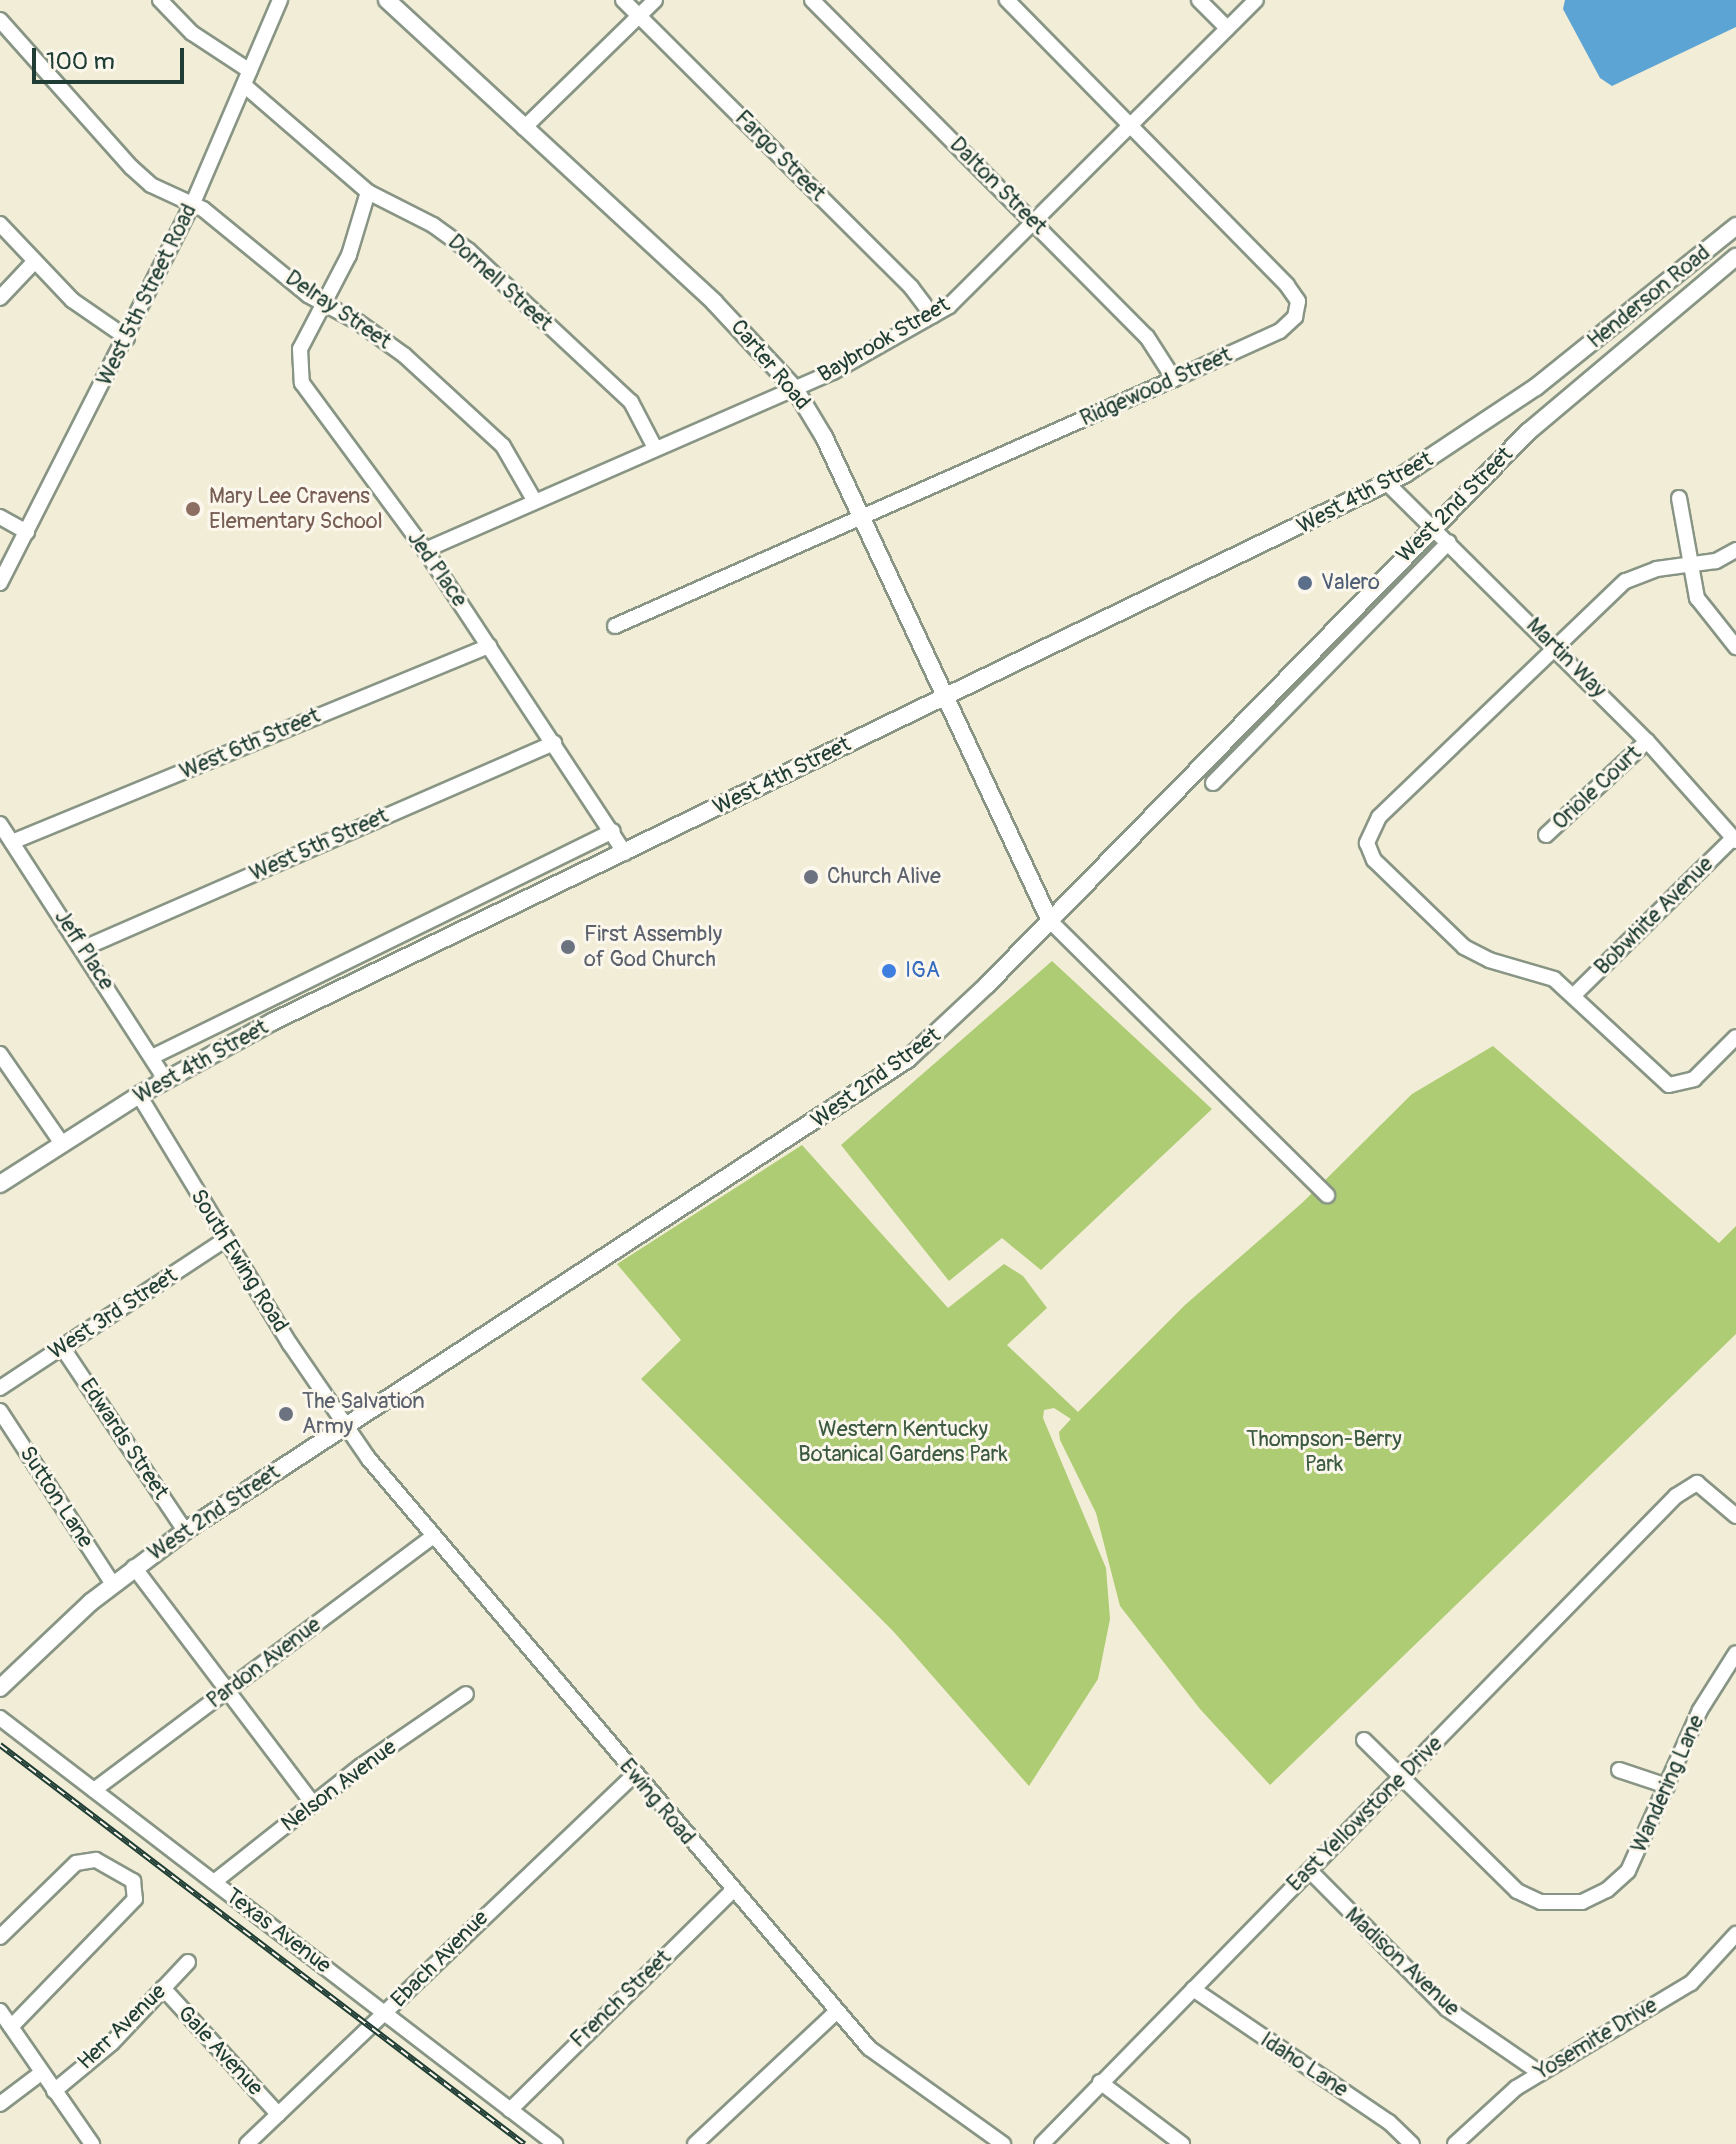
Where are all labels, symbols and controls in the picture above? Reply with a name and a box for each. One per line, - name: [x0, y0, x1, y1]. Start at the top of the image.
- scale bar: [36, 32, 188, 82]
- text: 100 m: [46, 47, 115, 76]
- street label: Fargo Street: [729, 105, 831, 207]
- street label: Dalton Street: [944, 132, 1052, 240]
- street label: West 5th Street Road: [92, 200, 202, 390]
- street label: Dornell Street: [442, 229, 558, 337]
- street label: Henderson Road: [1582, 240, 1716, 354]
- street label: Delray Street: [280, 265, 396, 355]
- street label: Baybrook Street: [814, 292, 954, 388]
- street label: Carter Road: [725, 315, 815, 415]
- street label: Ridgewood Street: [1076, 342, 1236, 432]
- street label: West 2nd Street: [1392, 442, 1518, 568]
- street label: West 4th Street: [1293, 446, 1437, 540]
- place label: Mary Lee Cravens Elementary School: [209, 483, 383, 534]
- marker: Mary Lee Cravens Elementary School: [184, 500, 202, 518]
- street label: Jed Place: [401, 526, 473, 612]
- place label: Valero: [1321, 570, 1380, 596]
- marker: Valero: [1296, 574, 1314, 592]
- street label: Martin Way: [1521, 613, 1611, 703]
- street label: West 6th Street: [176, 703, 324, 785]
- street label: West 4th Street: [709, 731, 855, 821]
- street label: Oriole Court: [1547, 740, 1647, 836]
- street label: West 5th Street: [246, 803, 392, 887]
- street label: Bobwhite Avenue: [1589, 851, 1719, 981]
- place label: Church Alive: [827, 864, 941, 890]
- marker: Church Alive: [802, 868, 820, 886]
- street label: Jeff Place: [48, 905, 120, 995]
- place label: First Assembly of God Church: [584, 921, 722, 972]
- marker: First Assembly of God Church: [559, 938, 577, 956]
- place label: IGA: [905, 958, 940, 984]
- marker: IGA: [880, 962, 898, 980]
- street label: West 4th Street: [129, 1014, 273, 1110]
- street label: West 2nd Street: [806, 1022, 946, 1134]
- street label: South Ewing Road: [184, 1185, 294, 1337]
- street label: West 3rd Street: [44, 1263, 182, 1365]
- street label: Edwards Street: [74, 1374, 174, 1504]
- place label: The Salvation Army: [302, 1388, 425, 1440]
- marker: The Salvation Army: [277, 1405, 295, 1423]
- park label: Western Kentucky Botanical Gardens Park: [798, 1416, 1008, 1468]
- park label: Thompson-Berry Park: [1246, 1426, 1402, 1478]
- street label: Sutton Lane: [13, 1441, 99, 1553]
- street label: West 2nd Street: [143, 1459, 285, 1567]
- street label: Pardon Avenue: [202, 1612, 326, 1714]
- street label: Wandering Lane: [1626, 1711, 1710, 1857]
- street label: East Yellowstone Drive: [1282, 1731, 1448, 1897]
- street label: Nelson Avenue: [276, 1734, 402, 1838]
- street label: Ewing Road: [614, 1754, 700, 1850]
- street label: Texas Avenue: [220, 1883, 336, 1979]
- street label: Madison Avenue: [1339, 1902, 1465, 2022]
- street label: Ebach Avenue: [386, 1905, 494, 2013]
- street label: French Street: [565, 1945, 677, 2053]
- street label: Herr Avenue: [73, 1979, 171, 2075]
- street label: Yosemite Drive: [1530, 1992, 1662, 2086]
- street label: Gale Avenue: [172, 2001, 268, 2101]
- street label: Idaho Lane: [1255, 2027, 1353, 2103]

